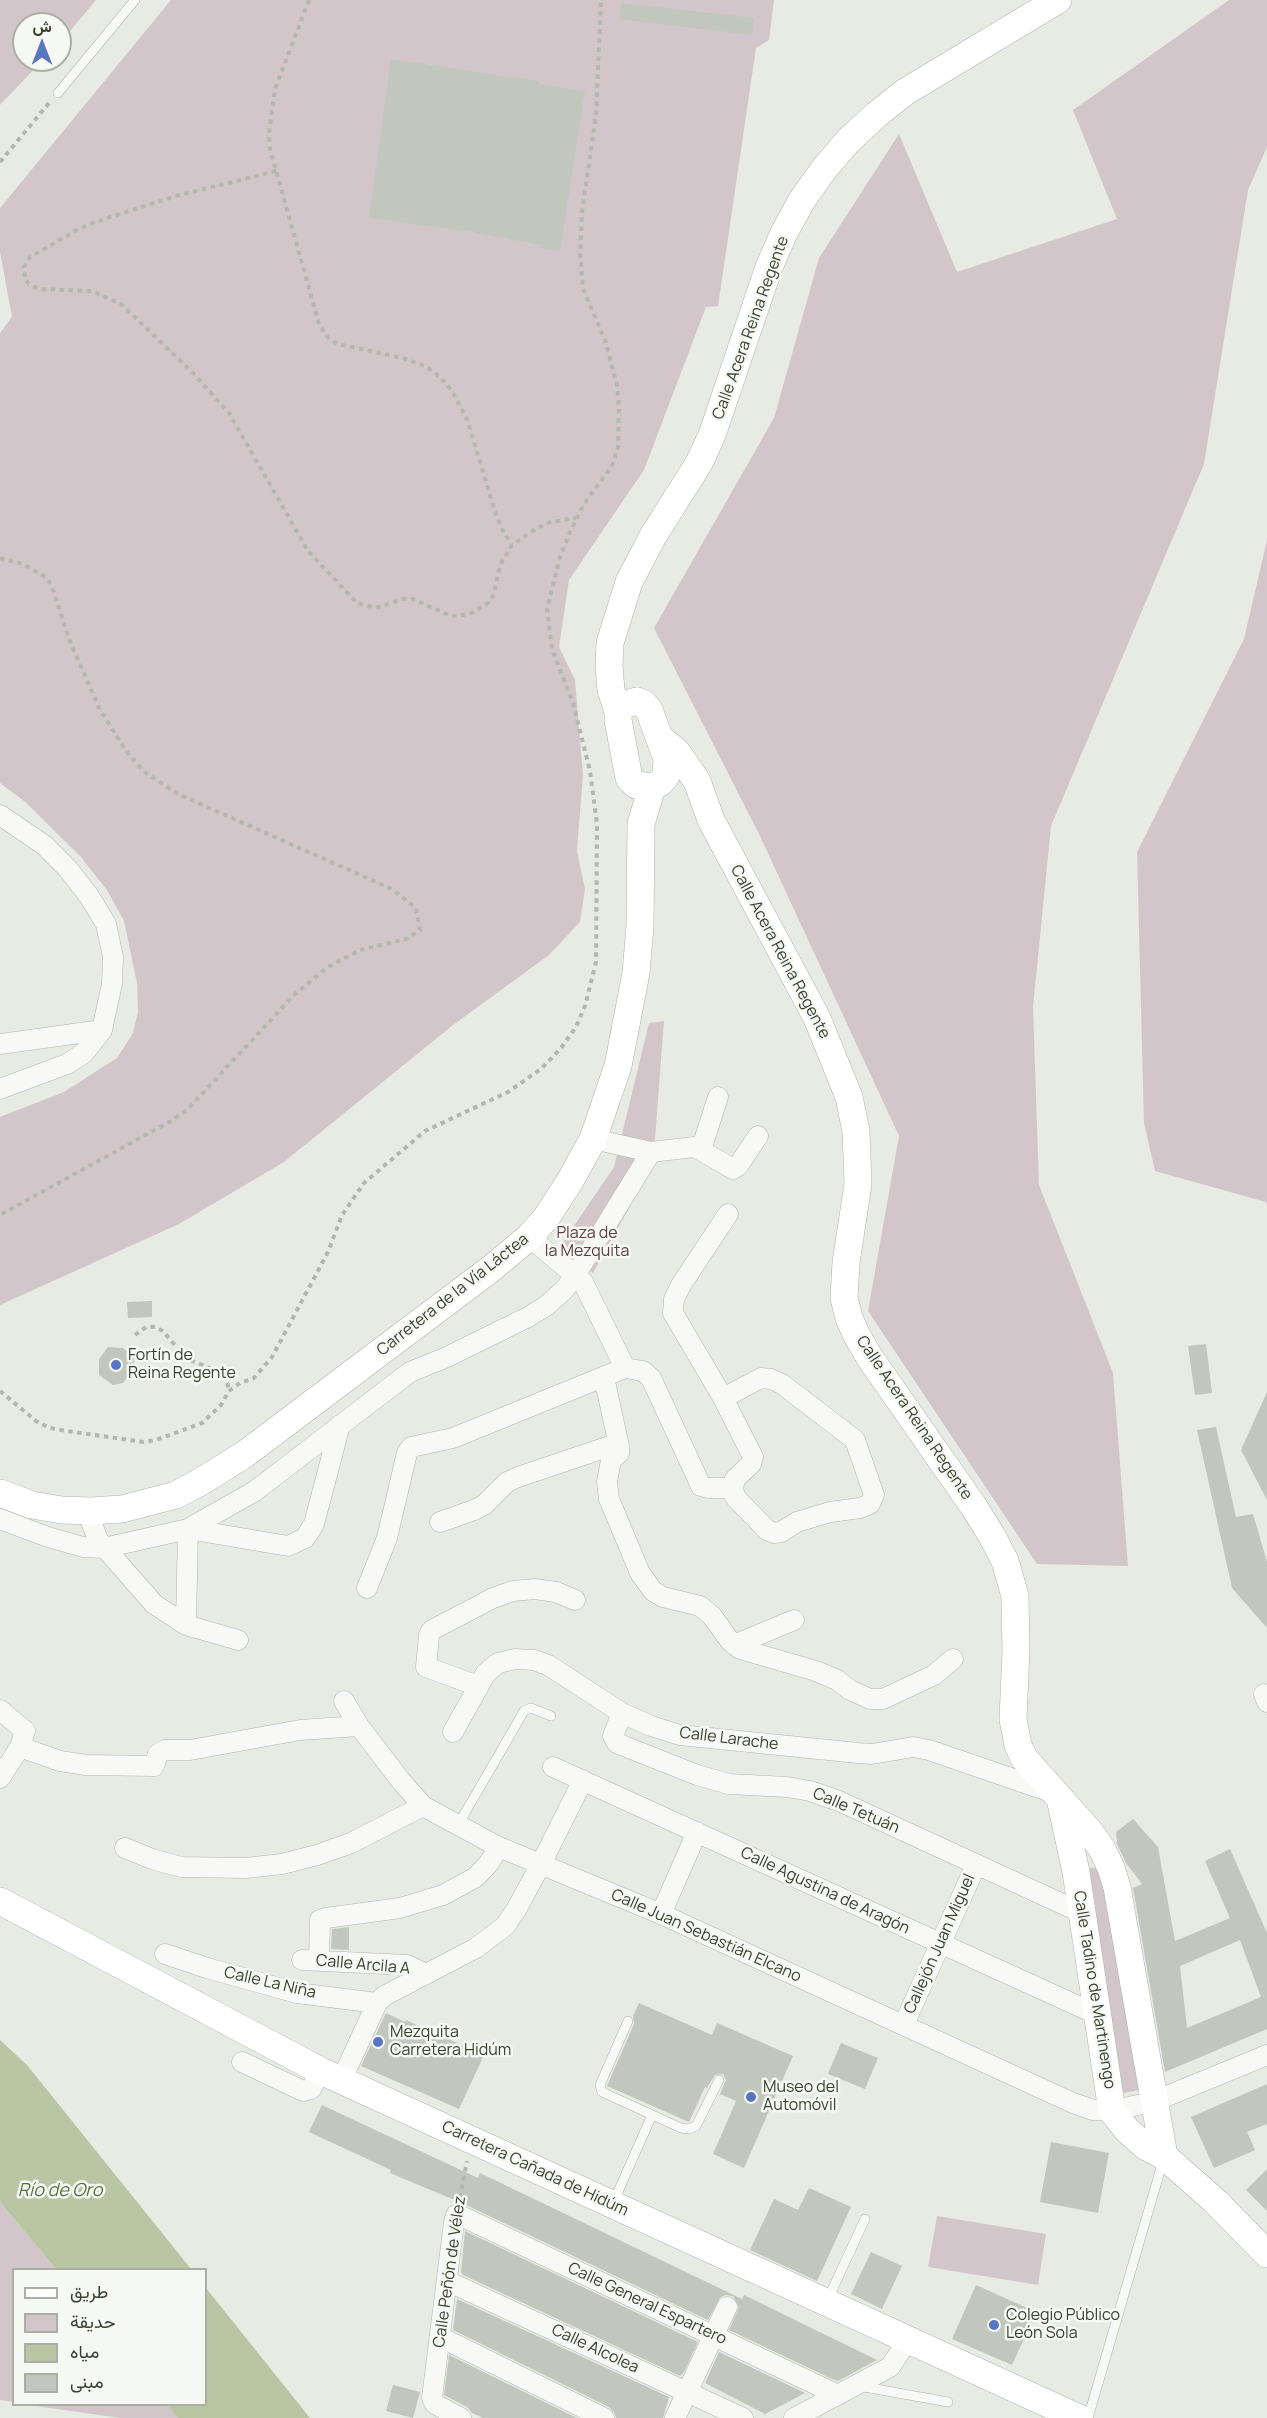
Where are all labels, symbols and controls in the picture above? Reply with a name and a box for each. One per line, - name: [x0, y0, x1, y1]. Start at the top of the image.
- north arrow: [12, 12, 72, 72]
- text: ش: [32, 15, 52, 37]
- street label: Calle Acera Reina Regente: [709, 234, 793, 422]
- street label: Calle Acera Reina Regente: [726, 862, 834, 1042]
- park label: Plaza de la Mezquita: [545, 1224, 629, 1262]
- street label: Carretera de la Vía Láctea: [373, 1230, 533, 1360]
- street label: Calle Acera Reina Regente: [852, 1332, 976, 1504]
- place label: Fortín de Reina Regente: [128, 1346, 236, 1384]
- marker: Fortín de Reina Regente: [109, 1358, 123, 1372]
- street label: Calle Larache: [678, 1723, 780, 1755]
- street label: Calle Tetuán: [810, 1784, 902, 1838]
- street label: Calle Agustina de Aragón: [737, 1843, 913, 1939]
- street label: Callejón Juan Miguel: [901, 1871, 979, 2017]
- street label: Calle Juan Sebastián Elcano: [608, 1885, 804, 1987]
- street label: Calle Tadino de Martinengo: [1069, 1890, 1119, 2090]
- street label: Calle Arcila A: [315, 1951, 411, 1979]
- street label: Calle La Niña: [222, 1963, 318, 2003]
- place label: Mezquita Carretera Hidúm: [390, 2023, 511, 2061]
- marker: Mezquita Carretera Hidúm: [371, 2035, 385, 2049]
- place label: Museo del Automóvil: [763, 2078, 839, 2116]
- marker: Museo del Automóvil: [744, 2090, 758, 2104]
- street label: Carretera Cañada de Hidúm: [439, 2117, 631, 2221]
- water label: Río de Oro: [18, 2180, 102, 2202]
- street label: Calle Peñón de Vélez: [430, 2195, 470, 2349]
- street label: Calle General Espartero: [565, 2259, 729, 2349]
- legend: [12, 2268, 207, 2406]
- text: طريق: [70, 2279, 108, 2303]
- place label: Colegio Público León Sola: [1006, 2306, 1120, 2344]
- text: حديقة: [70, 2309, 116, 2333]
- marker: Colegio Público León Sola: [987, 2318, 1001, 2332]
- street label: Calle Alcolea: [548, 2320, 642, 2378]
- text: مياه: [70, 2339, 99, 2363]
- text: مبنى: [70, 2369, 104, 2393]

